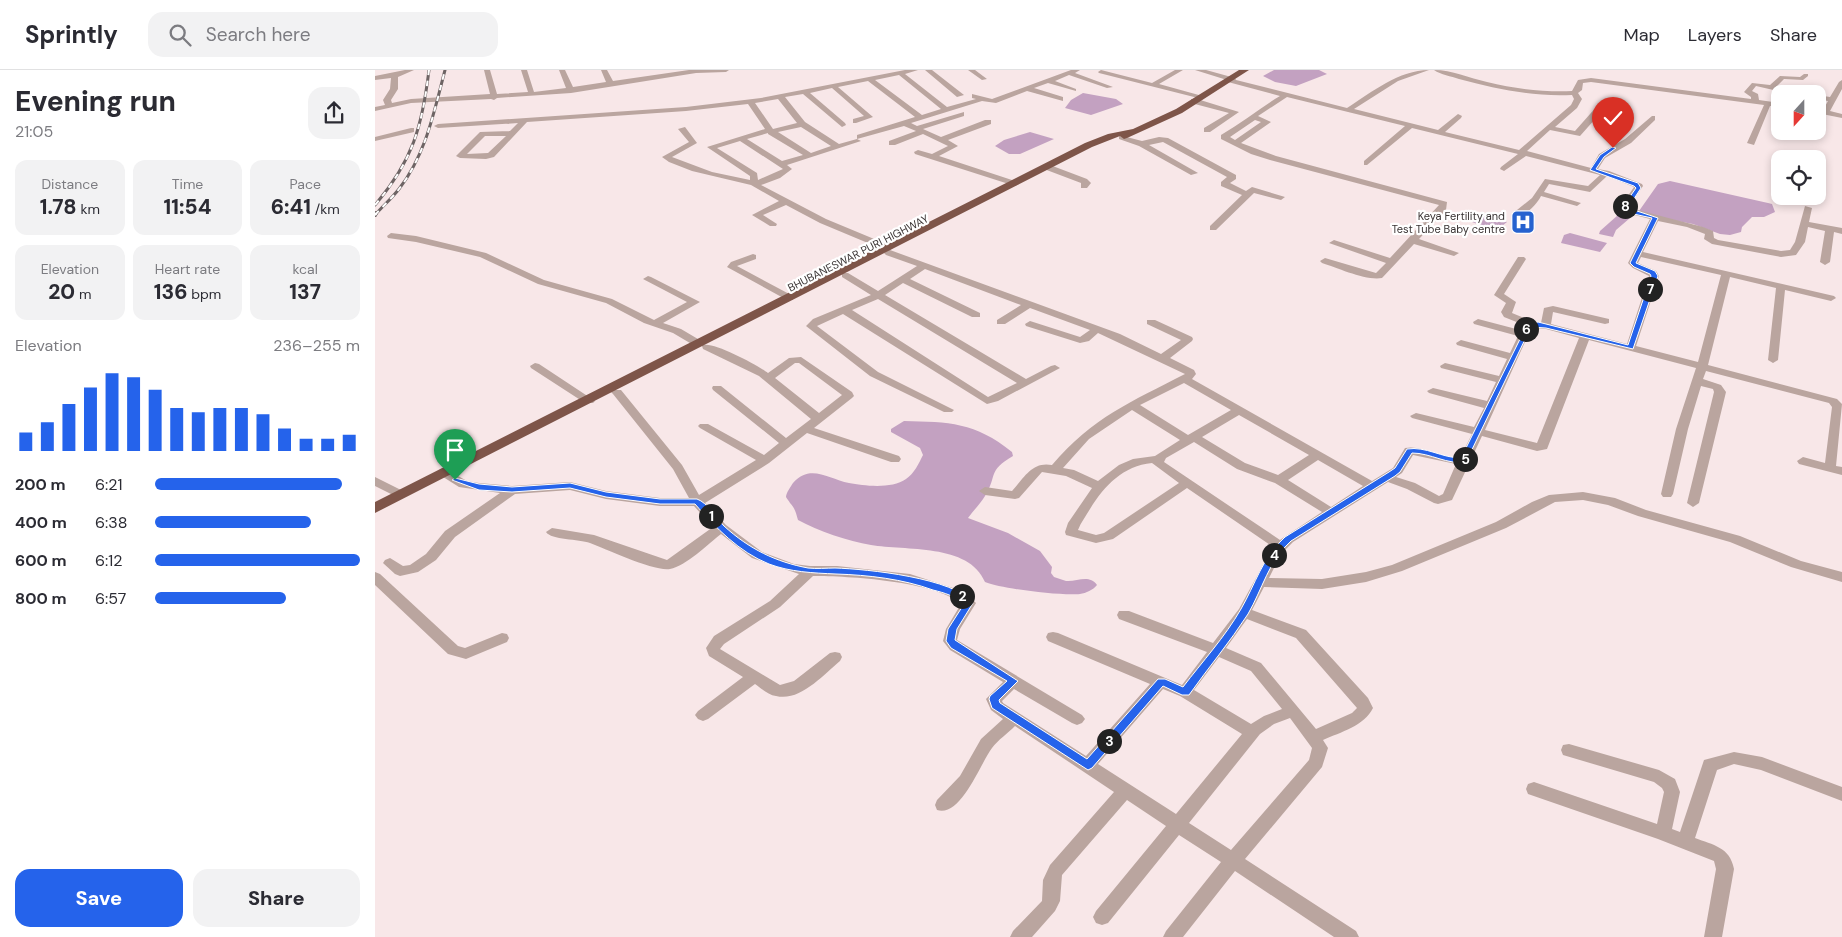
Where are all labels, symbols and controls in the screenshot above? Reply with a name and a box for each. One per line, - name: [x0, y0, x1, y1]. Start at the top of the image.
- search box: [148, 12, 498, 57]
- text: Sprintly: [25, 19, 118, 50]
- icon: search: [166, 21, 194, 49]
- text: Search here: [206, 22, 311, 47]
- text: Map: [1624, 23, 1660, 47]
- text: Layers: [1688, 23, 1742, 47]
- text: Share: [1770, 23, 1817, 47]
- text: Evening run: [15, 83, 176, 120]
- north arrow: [1771, 85, 1826, 140]
- map controls: [1771, 85, 1826, 205]
- button: share: [308, 87, 360, 139]
- pin: [1592, 97, 1634, 148]
- icon: check: [1599, 104, 1627, 132]
- text: 21:05: [15, 121, 53, 142]
- button: locate: [1771, 150, 1826, 205]
- text: Distance: [41, 175, 98, 193]
- text: Time: [172, 175, 203, 193]
- text: Pace: [289, 175, 321, 193]
- text: 1.78: [40, 193, 77, 221]
- text: 11:54: [164, 193, 211, 221]
- text: 6:41: [271, 193, 311, 221]
- pin: 8: [1613, 194, 1637, 218]
- text: 8: [1621, 197, 1630, 215]
- text: km: [77, 200, 100, 218]
- text: /km: [311, 200, 340, 218]
- place label: Keya Fertility and Test Tube Baby centre: [1392, 209, 1505, 236]
- hospital icon: Keya Fertility and Test Tube Baby centre: [1510, 209, 1536, 235]
- street label: BHUBANESWAR PURI HIGHWAY: [785, 211, 931, 295]
- text: Elevation: [41, 260, 99, 278]
- text: Heart rate: [155, 260, 220, 278]
- text: kcal: [293, 260, 318, 278]
- pin: 7: [1637, 276, 1663, 302]
- text: 20: [48, 278, 75, 306]
- text: 136: [154, 278, 188, 306]
- text: 137: [289, 278, 321, 306]
- text: 7: [1647, 280, 1654, 298]
- text: m: [75, 285, 91, 303]
- text: bpm: [188, 285, 221, 303]
- pin: 6: [1513, 316, 1539, 342]
- text: 6: [1522, 320, 1531, 338]
- text: Elevation: [15, 335, 82, 356]
- text: 236–255 m: [273, 335, 360, 356]
- pin: [434, 429, 476, 480]
- icon: arrive: [441, 436, 469, 464]
- pin: 5: [1453, 446, 1477, 472]
- text: 5: [1461, 450, 1470, 468]
- text: 200 m: [15, 474, 66, 495]
- text: 6:21: [95, 474, 123, 495]
- pin: 1: [699, 504, 723, 528]
- text: 1: [709, 507, 714, 525]
- text: 400 m: [15, 512, 67, 533]
- text: 6:38: [95, 512, 127, 533]
- pin: 4: [1261, 542, 1287, 568]
- text: 4: [1270, 546, 1279, 564]
- text: 600 m: [15, 550, 67, 571]
- text: 6:12: [95, 550, 123, 571]
- pin: 2: [949, 584, 975, 608]
- text: 2: [958, 587, 967, 605]
- text: 800 m: [15, 588, 66, 609]
- text: 6:57: [95, 588, 126, 609]
- pin: 3: [1097, 728, 1121, 754]
- text: 3: [1105, 732, 1114, 750]
- button: Save: [15, 869, 183, 927]
- button: Share: [193, 869, 360, 927]

